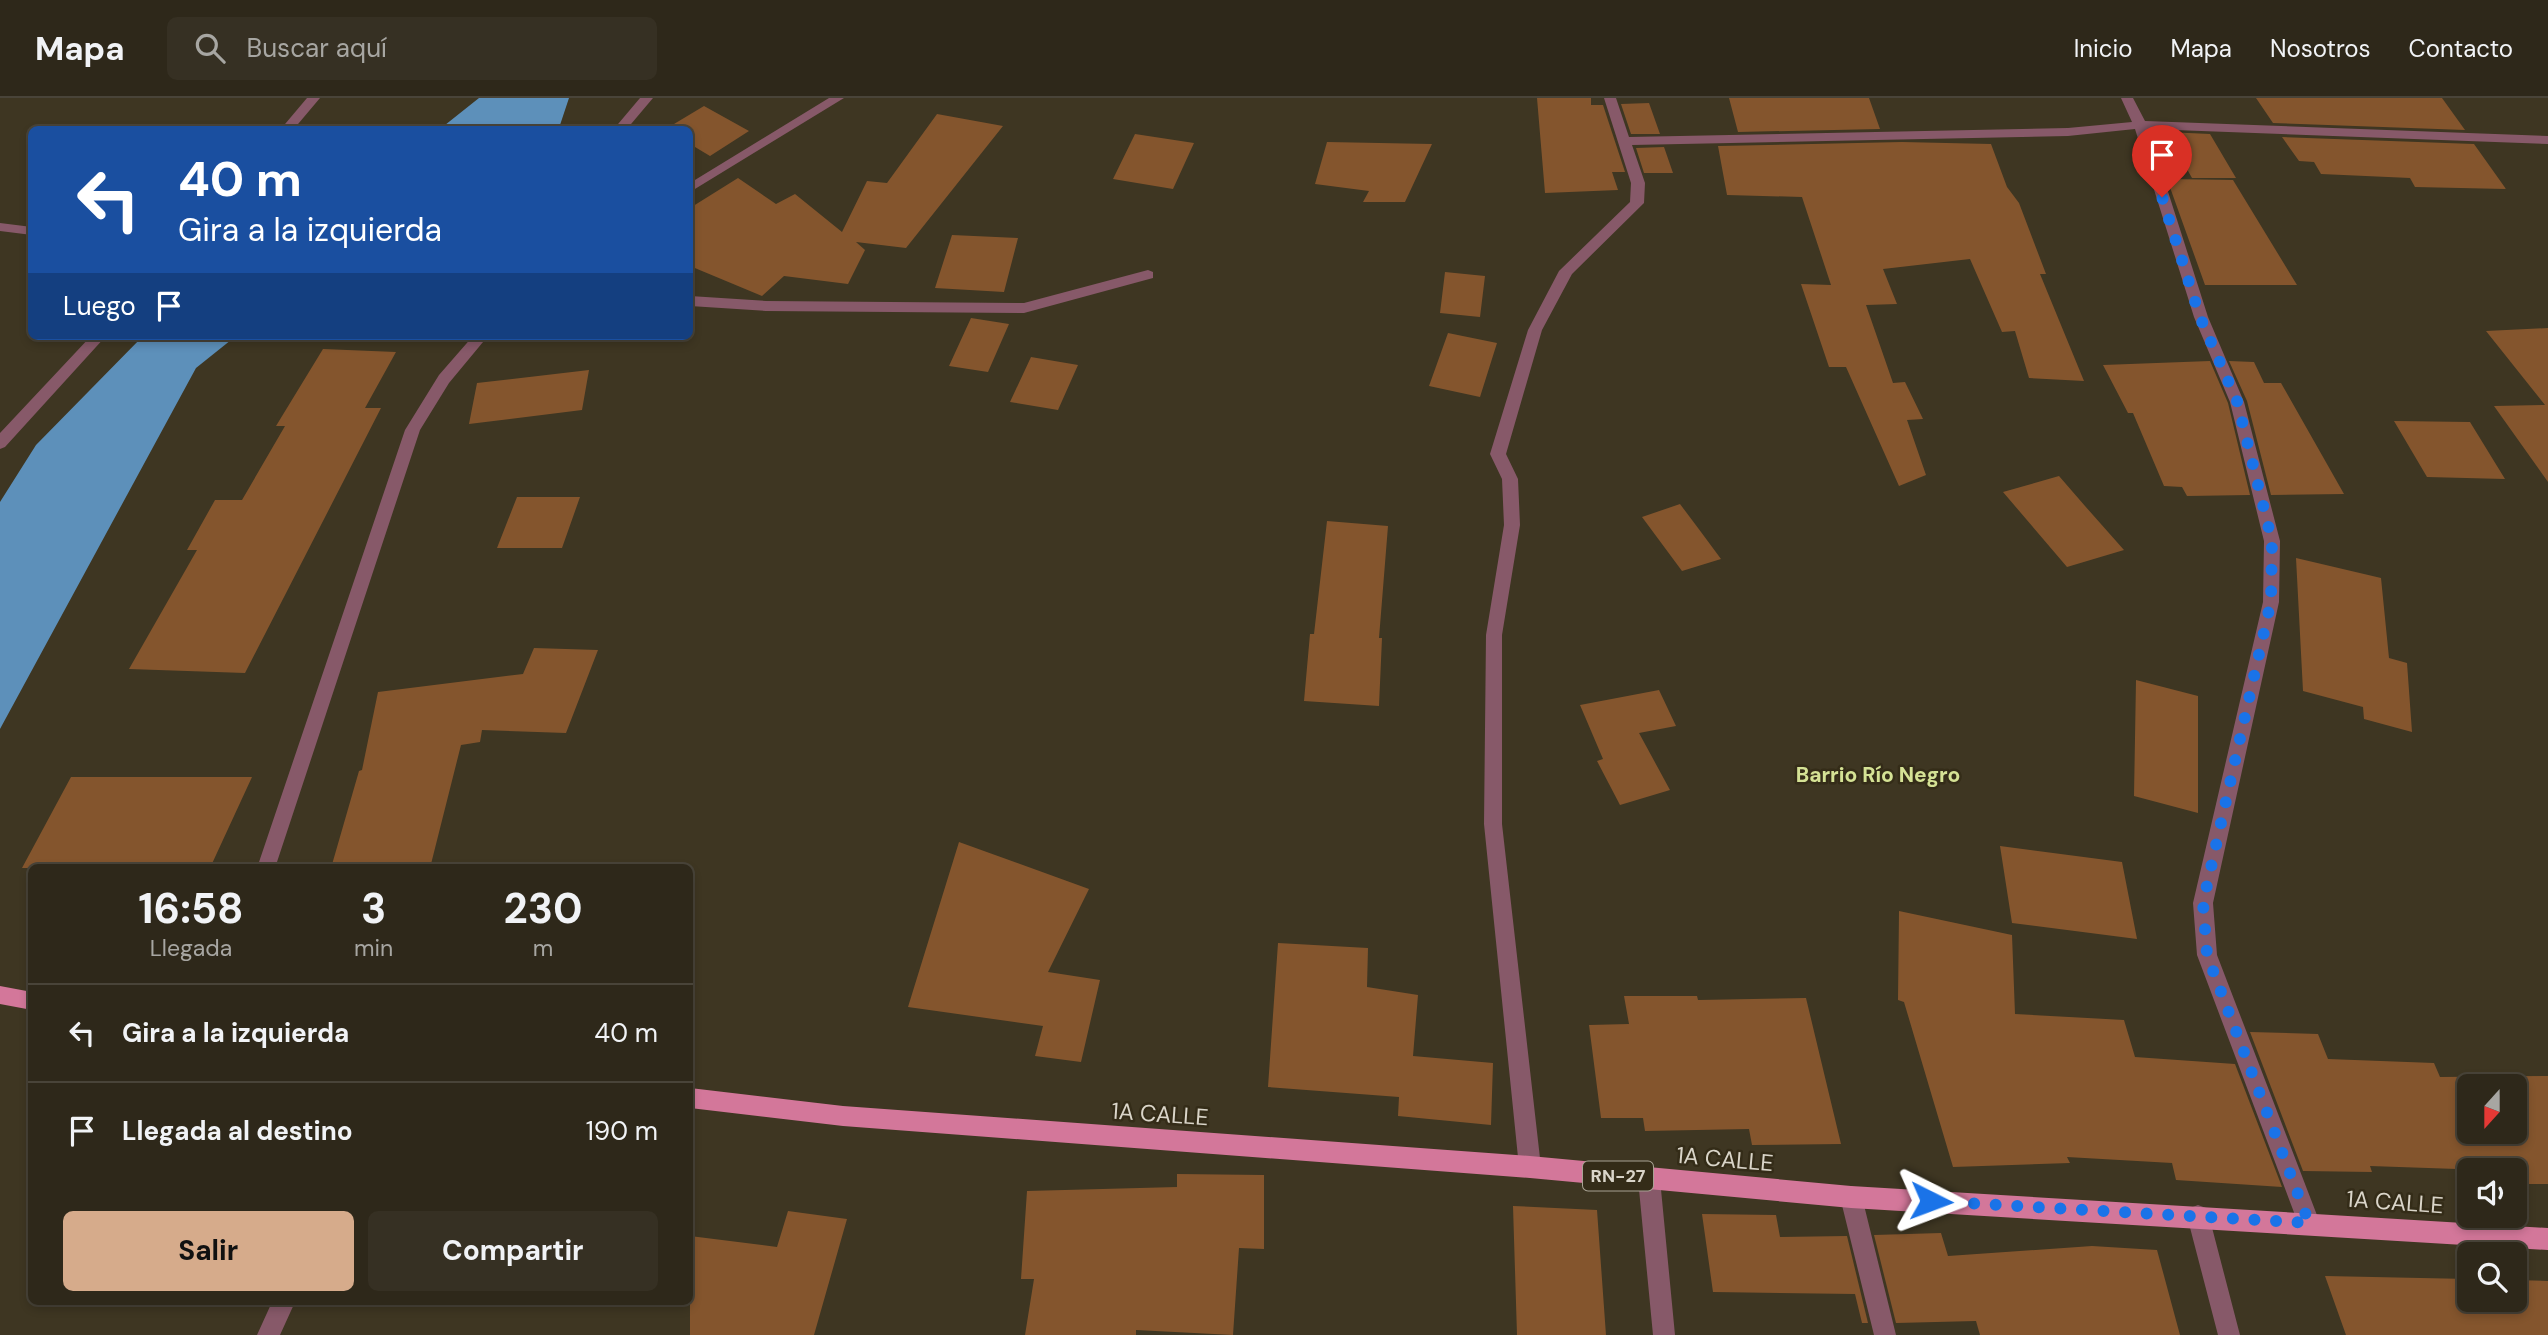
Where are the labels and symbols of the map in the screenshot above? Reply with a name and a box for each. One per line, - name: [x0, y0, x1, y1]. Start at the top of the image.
- pin: [2132, 125, 2192, 197]
- district label: Barrio Río Negro: [1796, 761, 1960, 789]
- north arrow: [2457, 1074, 2527, 1144]
- street label: 1A CALLE: [1110, 1096, 1210, 1132]
- street label: 1A CALLE: [1675, 1140, 1775, 1178]
- road number: RN-27: [1583, 1162, 1653, 1190]
- position arrow: [1894, 1164, 1968, 1238]
- street label: 1A CALLE: [2345, 1184, 2445, 1220]

